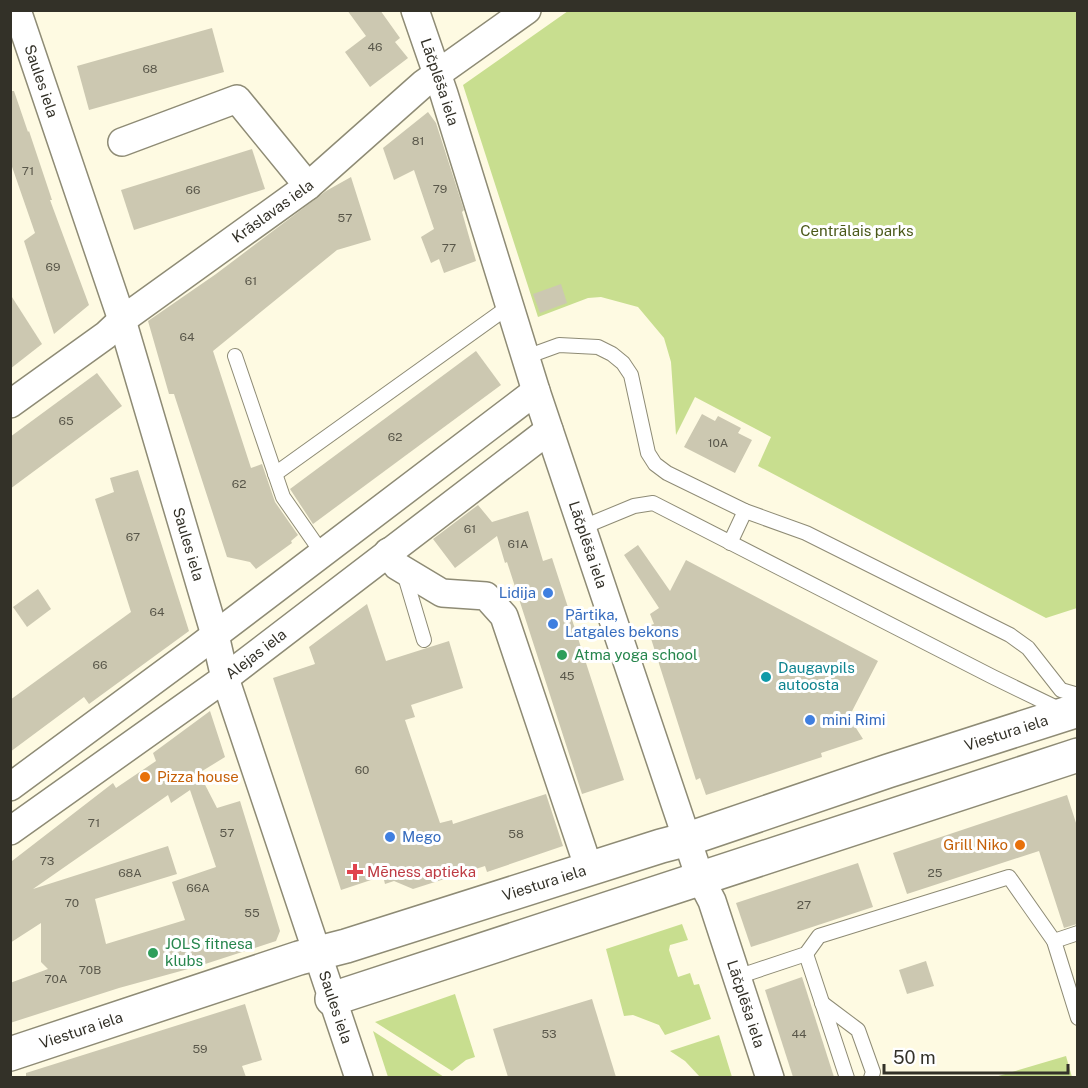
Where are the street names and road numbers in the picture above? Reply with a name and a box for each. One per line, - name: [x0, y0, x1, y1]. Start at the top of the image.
- street label: Lāčplēša iela: [417, 36, 462, 128]
- street label: Saules iela: [21, 42, 62, 120]
- street label: Krāslavas iela: [229, 176, 317, 246]
- street label: Lāčplēša iela: [566, 499, 611, 590]
- street label: Saules iela: [170, 505, 208, 583]
- street label: Alejas iela: [222, 625, 289, 682]
- street label: Viestura iela: [962, 711, 1050, 754]
- street label: Viestura iela: [500, 861, 588, 904]
- street label: Lāčplēša iela: [724, 958, 768, 1050]
- street label: Saules iela: [316, 968, 356, 1046]
- street label: Viestura iela: [37, 1008, 125, 1052]

